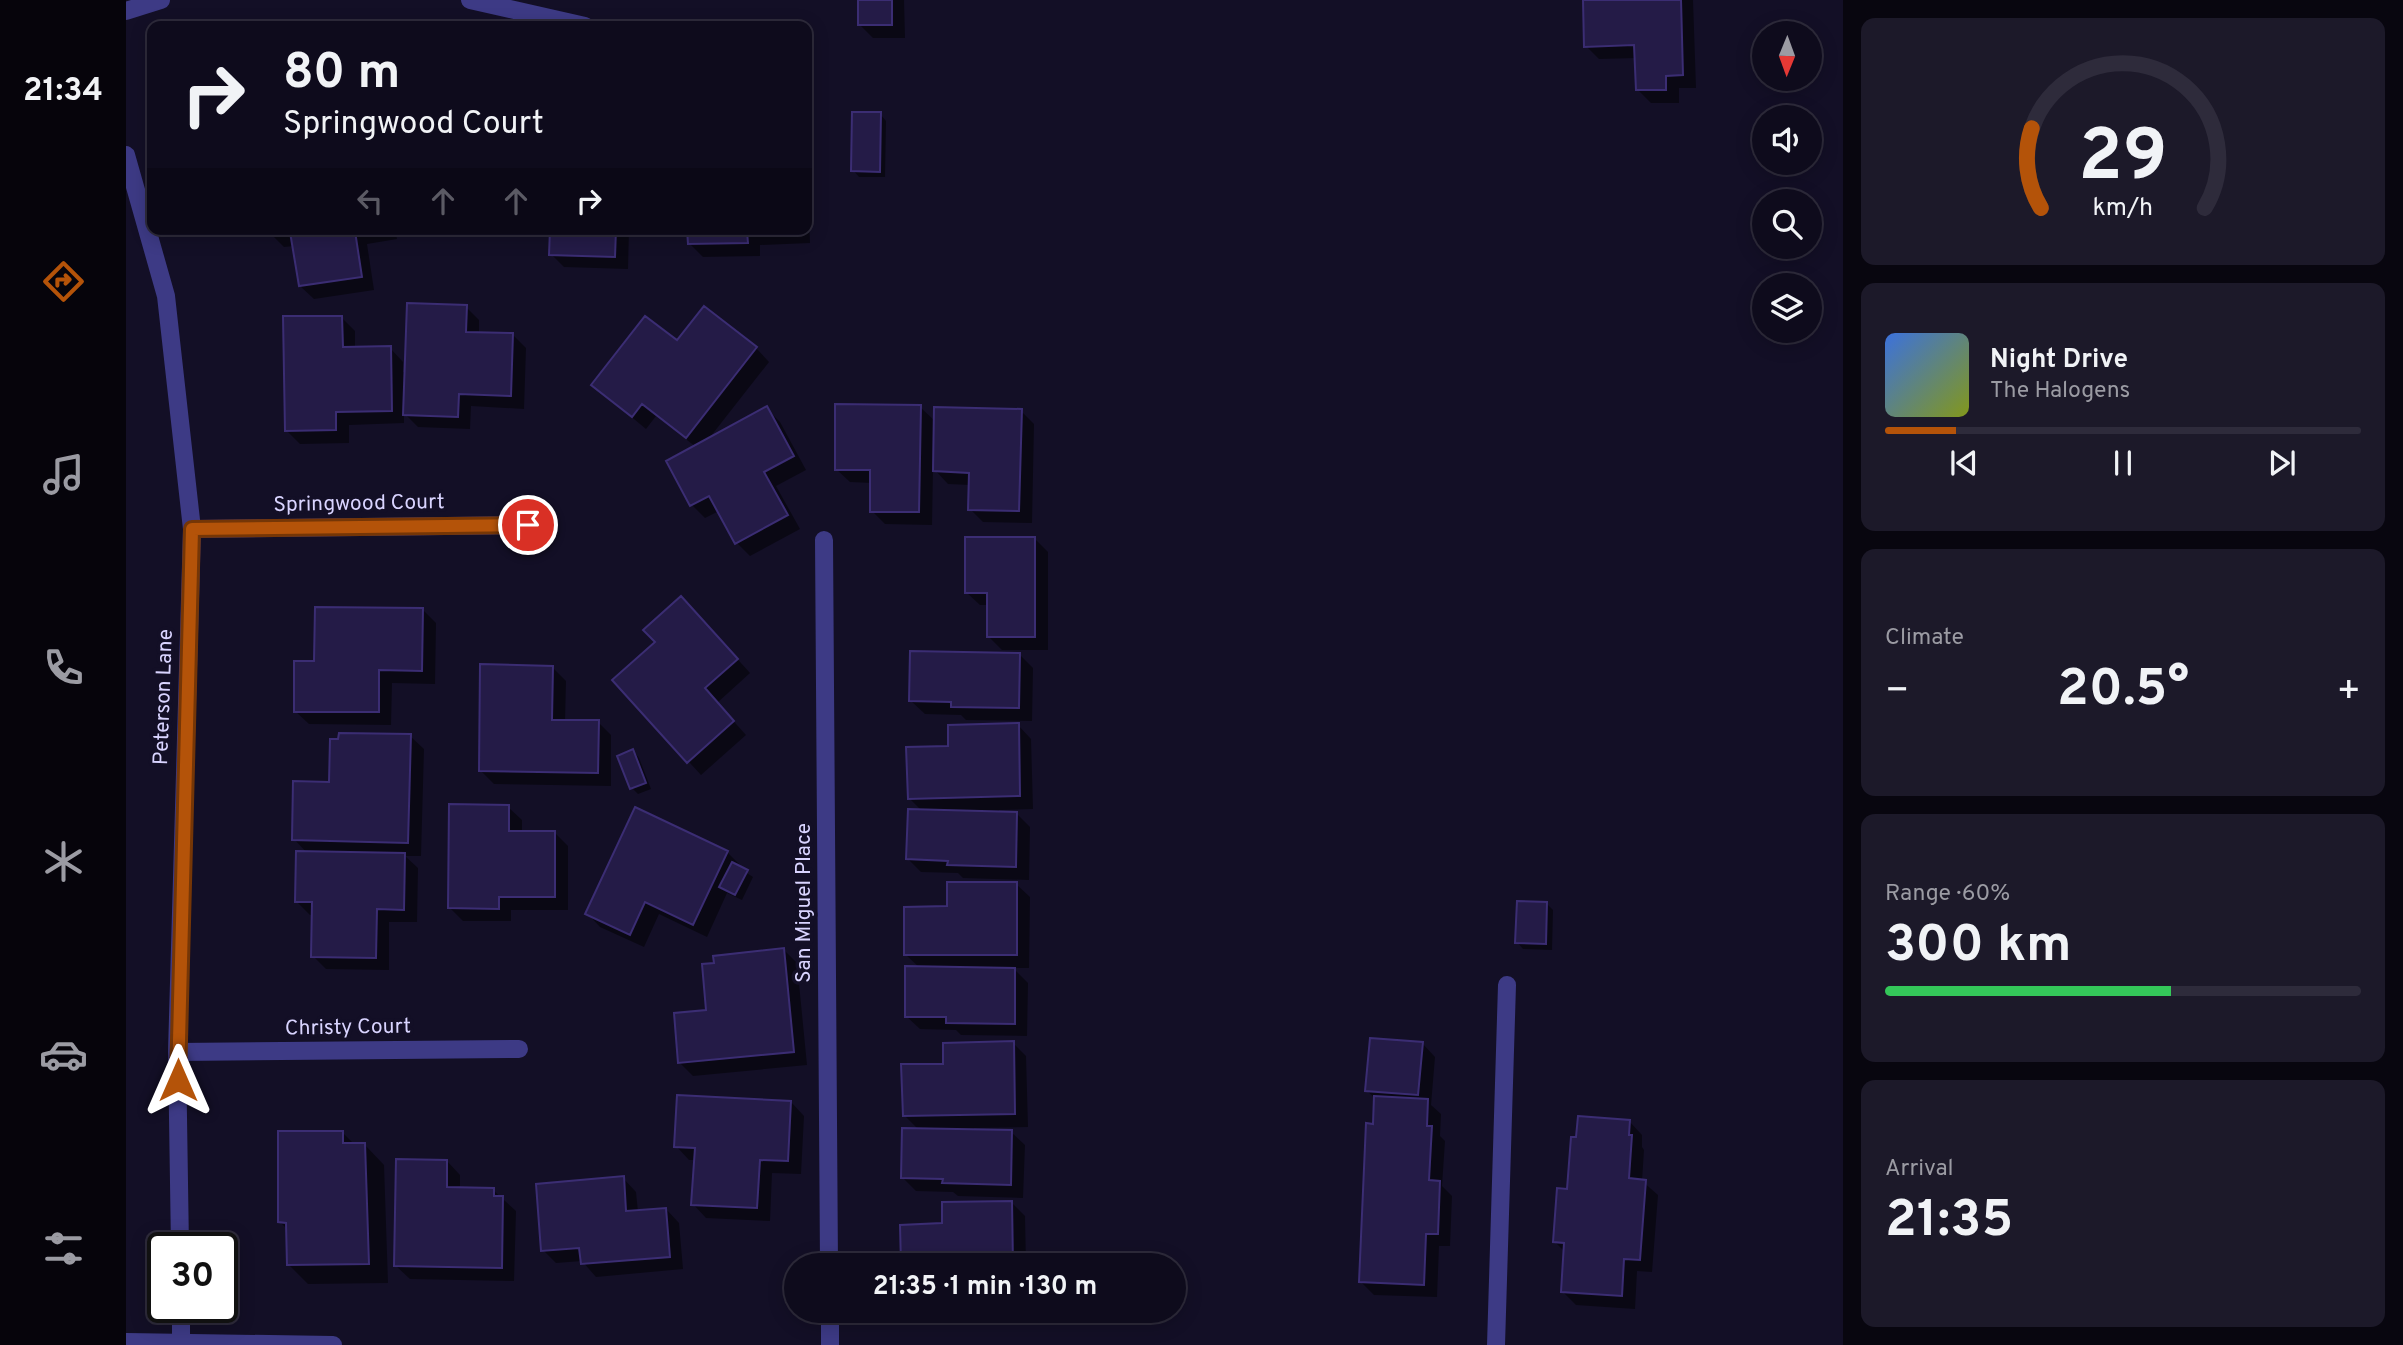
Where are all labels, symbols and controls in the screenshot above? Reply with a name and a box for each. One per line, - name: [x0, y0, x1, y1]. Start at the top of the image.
- north arrow: [1752, 21, 1822, 91]
- map controls: [1752, 21, 1822, 343]
- text: 80 m: [283, 44, 400, 106]
- icon: right: [168, 49, 259, 140]
- text: 21:34: [23, 72, 103, 112]
- text: Springwood Court: [283, 105, 544, 145]
- button: sound: [1752, 105, 1822, 175]
- text: 29: [2078, 114, 2168, 206]
- icon: left: [351, 182, 389, 220]
- icon: ahead: [424, 182, 462, 220]
- icon: ahead: [497, 182, 535, 220]
- icon: right: [570, 182, 608, 220]
- button: search: [1752, 189, 1822, 259]
- text: km/h: [2093, 193, 2153, 225]
- icon: directions: [39, 257, 88, 306]
- button: layers: [1752, 273, 1822, 343]
- text: Night Drive: [1990, 344, 2128, 377]
- text: The Halogens: [1990, 377, 2130, 406]
- icon: previous: [1945, 444, 1983, 482]
- icon: pause: [2104, 444, 2142, 482]
- icon: next: [2263, 444, 2301, 482]
- icon: music: [39, 450, 88, 499]
- street label: Springwood Court: [273, 489, 445, 519]
- pin: [498, 495, 558, 555]
- icon: arrive: [509, 506, 547, 544]
- text: Climate: [1885, 624, 1964, 653]
- street label: Peterson Lane: [148, 629, 180, 765]
- icon: phone: [39, 643, 88, 692]
- text: 20.5°: [2057, 658, 2189, 724]
- text: −: [1885, 668, 1910, 717]
- text: +: [2336, 668, 2361, 717]
- street label: San Miguel Place: [791, 823, 818, 983]
- icon: climate: [39, 837, 88, 886]
- text: Range · 60%: [1885, 880, 2010, 909]
- text: 300 km: [1885, 914, 2072, 980]
- street label: Christy Court: [285, 1013, 411, 1043]
- icon: car: [39, 1030, 88, 1079]
- position arrow: [141, 1043, 215, 1117]
- text: Arrival: [1885, 1155, 1954, 1184]
- text: 21:35: [1885, 1189, 2013, 1255]
- icon: filters: [39, 1224, 88, 1273]
- speed limit sign: 30: [147, 1232, 238, 1323]
- text: 21:35 · 1 min · 130 m: [873, 1271, 1097, 1304]

